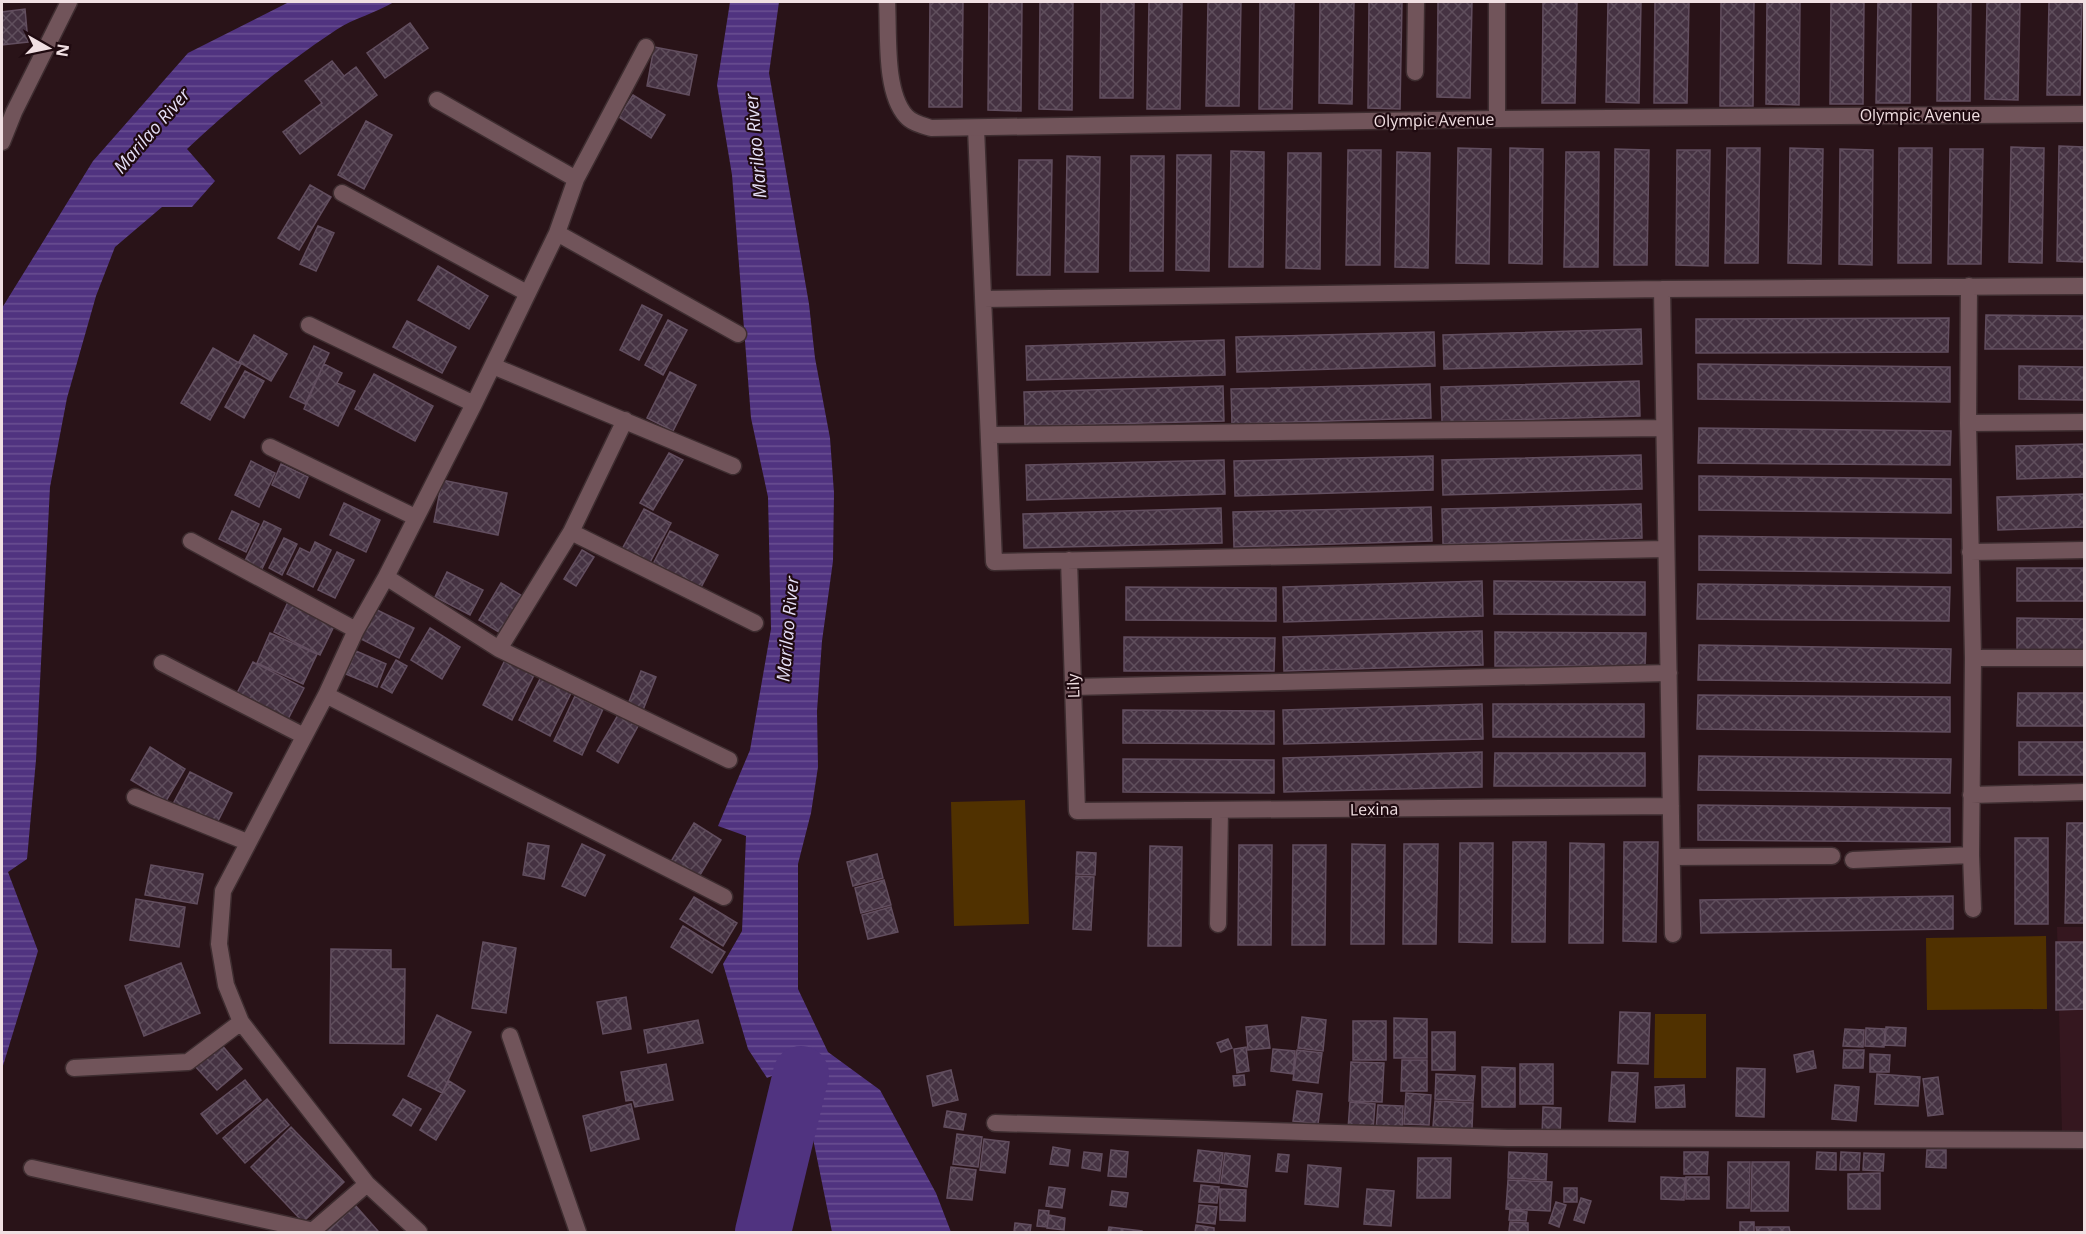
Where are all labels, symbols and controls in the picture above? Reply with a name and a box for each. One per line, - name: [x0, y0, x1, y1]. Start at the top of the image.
- north arrow: [18, 18, 78, 78]
- text: N: [51, 42, 75, 58]
- water label: Marilao River: [108, 82, 196, 178]
- water label: Marilao River: [738, 92, 772, 200]
- street label: Olympic Avenue: [1860, 104, 1980, 126]
- street label: Olympic Avenue: [1373, 108, 1495, 132]
- water label: Marilao River: [770, 574, 804, 683]
- street label: Lily: [1062, 672, 1084, 699]
- street label: Lexina: [1350, 798, 1398, 820]

